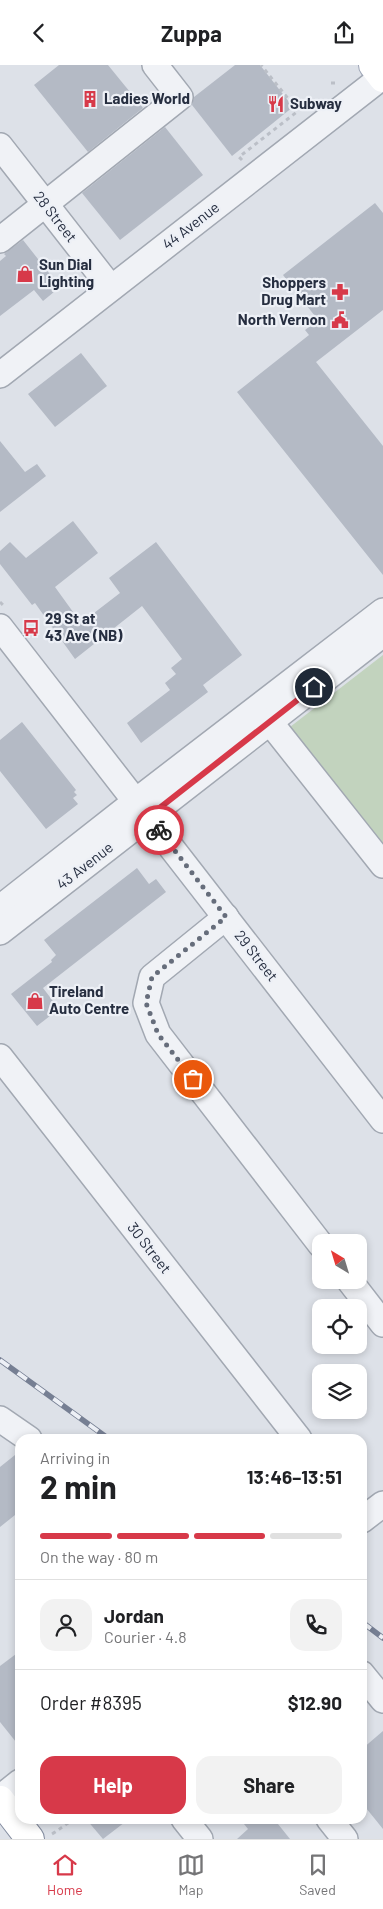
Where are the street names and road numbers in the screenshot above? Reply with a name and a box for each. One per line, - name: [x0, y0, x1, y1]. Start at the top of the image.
- street label: 28 Street: [30, 187, 81, 245]
- street label: 44 Avenue: [158, 197, 222, 253]
- street label: 43 Avenue: [53, 838, 116, 893]
- street label: 29 Street: [231, 926, 282, 984]
- street label: 30 Street: [124, 1218, 175, 1277]

